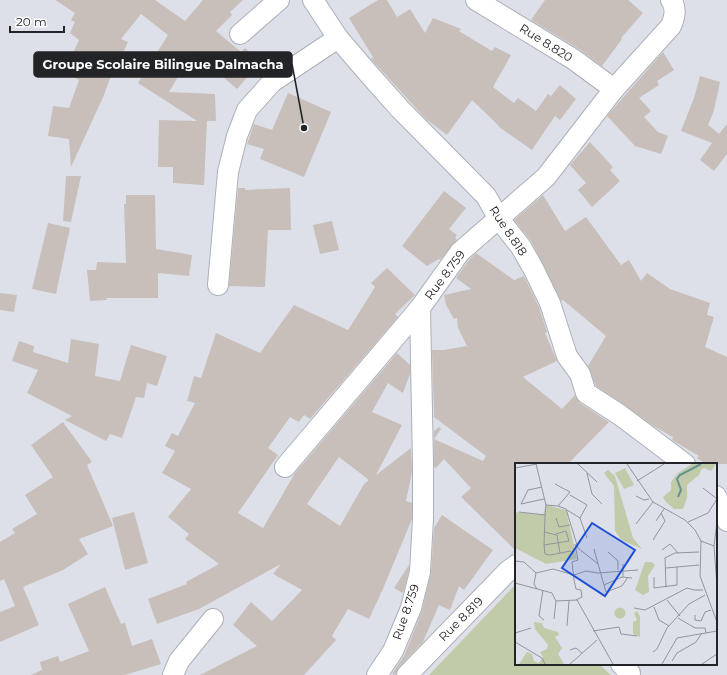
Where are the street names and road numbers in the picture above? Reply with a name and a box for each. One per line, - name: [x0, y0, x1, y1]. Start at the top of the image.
- street label: Rue 8.820: [517, 20, 576, 65]
- street label: Rue 8.818: [486, 203, 531, 259]
- street label: Rue 8.759: [421, 247, 468, 302]
- street label: Rue 8.759: [389, 582, 422, 642]
- street label: Rue 8.819: [435, 593, 486, 644]

